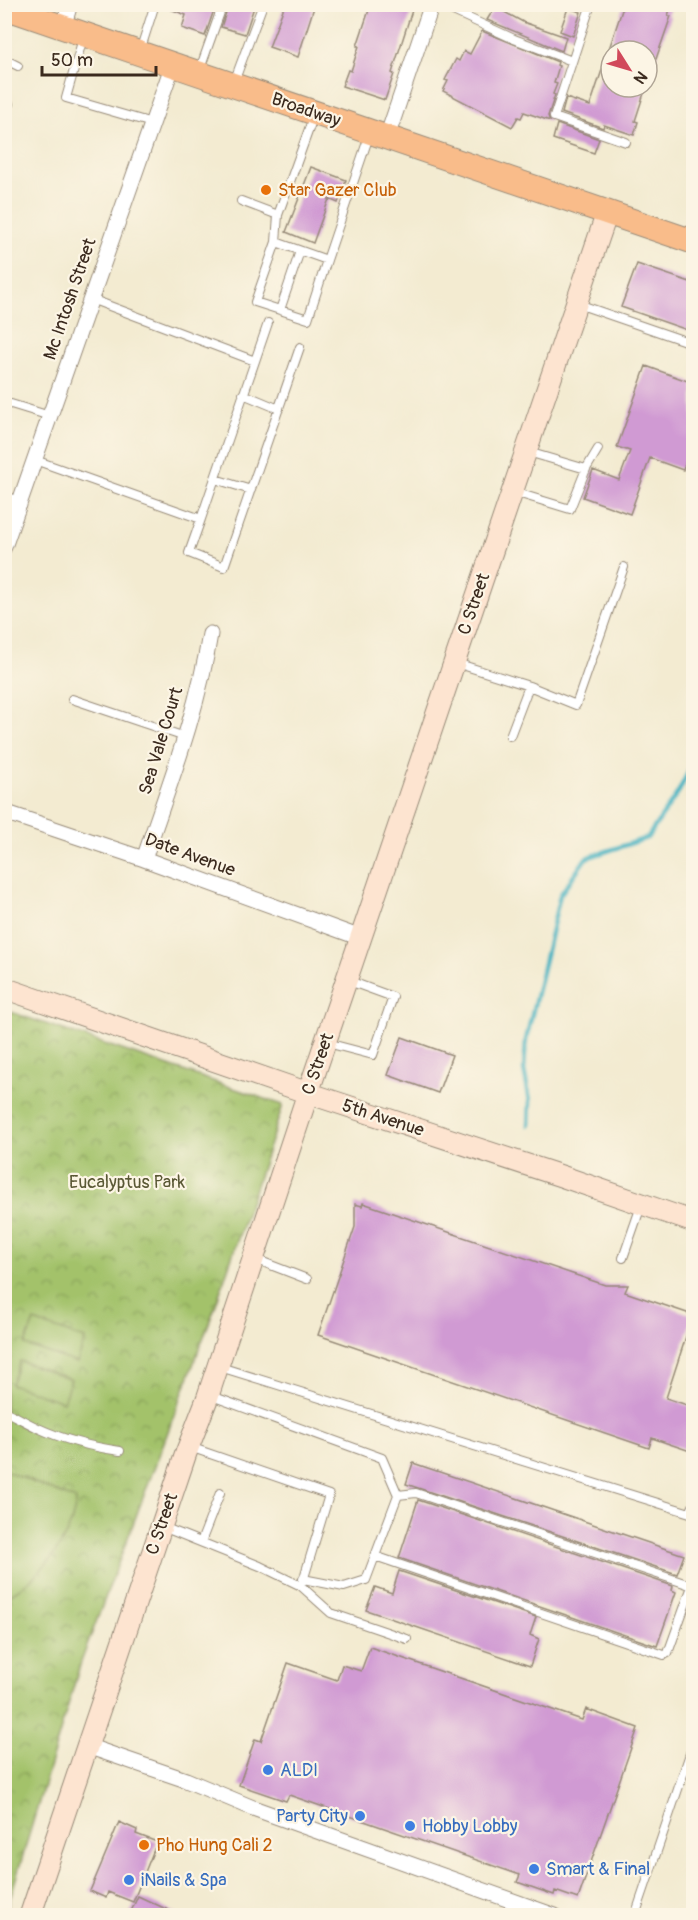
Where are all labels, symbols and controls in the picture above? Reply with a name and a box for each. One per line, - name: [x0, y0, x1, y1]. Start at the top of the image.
- scale bar: [42, 39, 156, 77]
- north arrow: [599, 39, 659, 99]
- text: 50 m: [51, 49, 93, 72]
- text: N: [629, 67, 651, 88]
- street label: Broadway: [269, 88, 344, 133]
- place label: Star Gazer Club: [278, 179, 397, 202]
- marker: Star Gazer Club: [259, 183, 273, 197]
- street label: Mc Intosh Street: [38, 234, 102, 363]
- street label: C Street: [453, 569, 496, 638]
- street label: Sea Vale Court: [134, 684, 188, 798]
- street label: Date Avenue: [142, 828, 238, 882]
- street label: C Street: [297, 1029, 340, 1098]
- street label: 5th Avenue: [339, 1094, 427, 1142]
- park label: Eucalyptus Park: [69, 1171, 186, 1194]
- street label: C Street: [141, 1489, 184, 1558]
- place label: ALDI: [280, 1759, 318, 1782]
- marker: ALDI: [261, 1763, 275, 1777]
- place label: Party City: [276, 1805, 348, 1828]
- marker: Party City: [353, 1809, 367, 1823]
- place label: Hobby Lobby: [422, 1815, 518, 1838]
- marker: Hobby Lobby: [403, 1819, 417, 1833]
- place label: Pho Hung Cali 2: [156, 1834, 272, 1857]
- marker: Pho Hung Cali 2: [137, 1838, 151, 1852]
- place label: Smart & Final: [546, 1858, 650, 1881]
- marker: Smart & Final: [527, 1862, 541, 1876]
- place label: iNails & Spa: [141, 1869, 227, 1892]
- marker: iNails & Spa: [122, 1873, 136, 1887]

